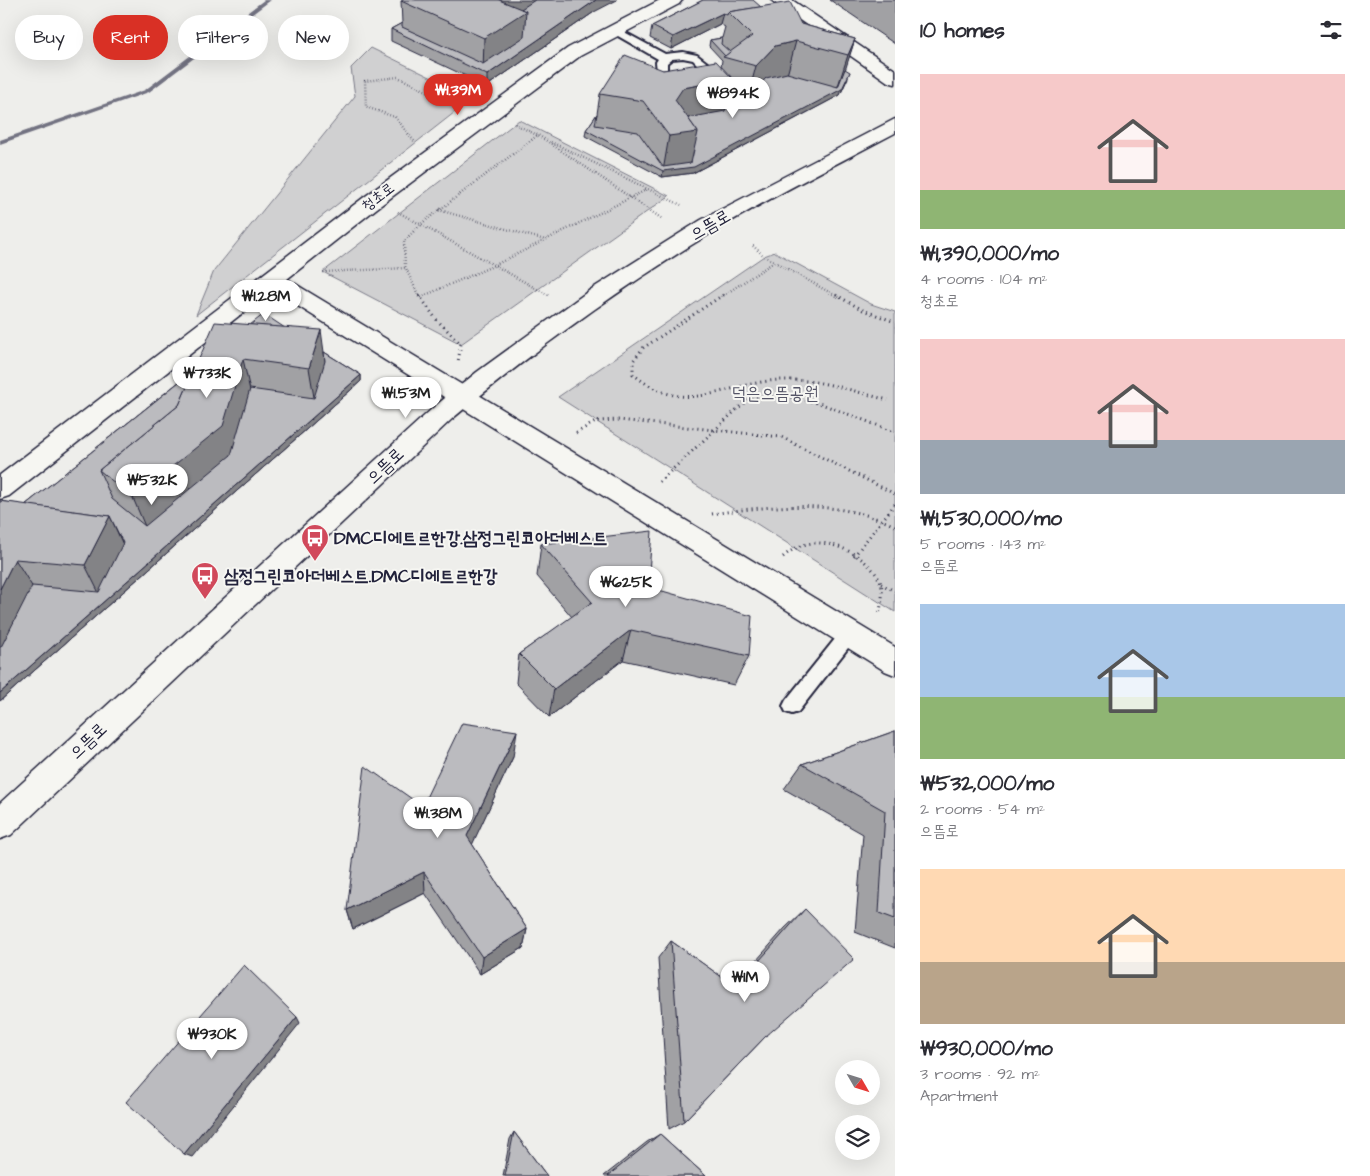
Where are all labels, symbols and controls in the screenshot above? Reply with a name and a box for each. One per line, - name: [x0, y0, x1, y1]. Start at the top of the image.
- chip: Buy: [15, 15, 83, 60]
- chip: Rent: [93, 15, 168, 60]
- chip: Filters: [178, 15, 268, 60]
- chip: New: [278, 15, 349, 60]
- text: 10 homes: [920, 16, 1005, 45]
- icon: filters: [1317, 16, 1345, 44]
- pin: ₩1.39M: [417, 74, 499, 116]
- pin: ₩894K: [698, 76, 768, 119]
- text: ₩1.39M: [435, 79, 481, 101]
- text: ₩894K: [707, 82, 759, 104]
- icon: home: [1088, 106, 1178, 196]
- street label: 청초로: [357, 178, 399, 216]
- street label: 으뜸로: [685, 203, 735, 247]
- text: ₩1,390,000/mo: [920, 239, 1059, 268]
- text: 4 rooms · 104 m²: [920, 268, 1048, 290]
- pin: ₩1.28M: [225, 280, 307, 322]
- text: ₩1.28M: [242, 285, 290, 307]
- text: 청초로: [920, 290, 959, 312]
- pin: ₩733K: [172, 356, 242, 399]
- text: ₩733K: [183, 362, 231, 384]
- icon: home: [1088, 371, 1178, 461]
- pin: ₩1.53M: [365, 376, 447, 419]
- park label: 덕은으뜸공원: [732, 381, 818, 406]
- text: ₩1.53M: [382, 382, 430, 404]
- street label: 으뜸로: [361, 442, 409, 490]
- pin: ₩532K: [117, 464, 187, 506]
- text: ₩532K: [127, 469, 177, 491]
- text: ₩1,530,000/mo: [920, 504, 1062, 533]
- bus stop icon: DMC디에트르한강.삼정그린코아더베스트: [300, 523, 330, 562]
- place label: DMC디에트르한강.삼정그린코아더베스트: [334, 526, 608, 551]
- text: 5 rooms · 143 m²: [920, 533, 1046, 555]
- text: 으뜸로: [920, 555, 959, 577]
- bus stop icon: 삼정그린코아더베스트.DMC디에트르한강: [190, 561, 220, 600]
- place label: 삼정그린코아더베스트.DMC디에트르한강: [224, 564, 498, 589]
- pin: ₩625K: [591, 566, 661, 608]
- text: ₩625K: [600, 571, 652, 593]
- icon: home: [1088, 636, 1178, 726]
- street label: 으뜸로: [64, 717, 112, 765]
- text: ₩532,000/mo: [920, 769, 1054, 798]
- pin: ₩1.38M: [397, 796, 479, 839]
- text: 2 rooms · 54 m²: [920, 798, 1045, 820]
- text: ₩1.38M: [414, 802, 462, 824]
- text: 으뜸로: [920, 820, 959, 842]
- icon: home: [1088, 901, 1178, 991]
- pin: ₩1M: [721, 960, 769, 1003]
- text: ₩1M: [731, 966, 759, 988]
- pin: ₩930K: [177, 1018, 247, 1060]
- text: ₩930K: [188, 1023, 236, 1045]
- text: ₩930,000/mo: [920, 1034, 1053, 1063]
- north arrow: [835, 1060, 880, 1105]
- map controls: [835, 1060, 880, 1160]
- text: 3 rooms · 92 m²: [920, 1063, 1040, 1085]
- text: Apartment: [920, 1085, 998, 1107]
- button: layers: [835, 1115, 880, 1160]

